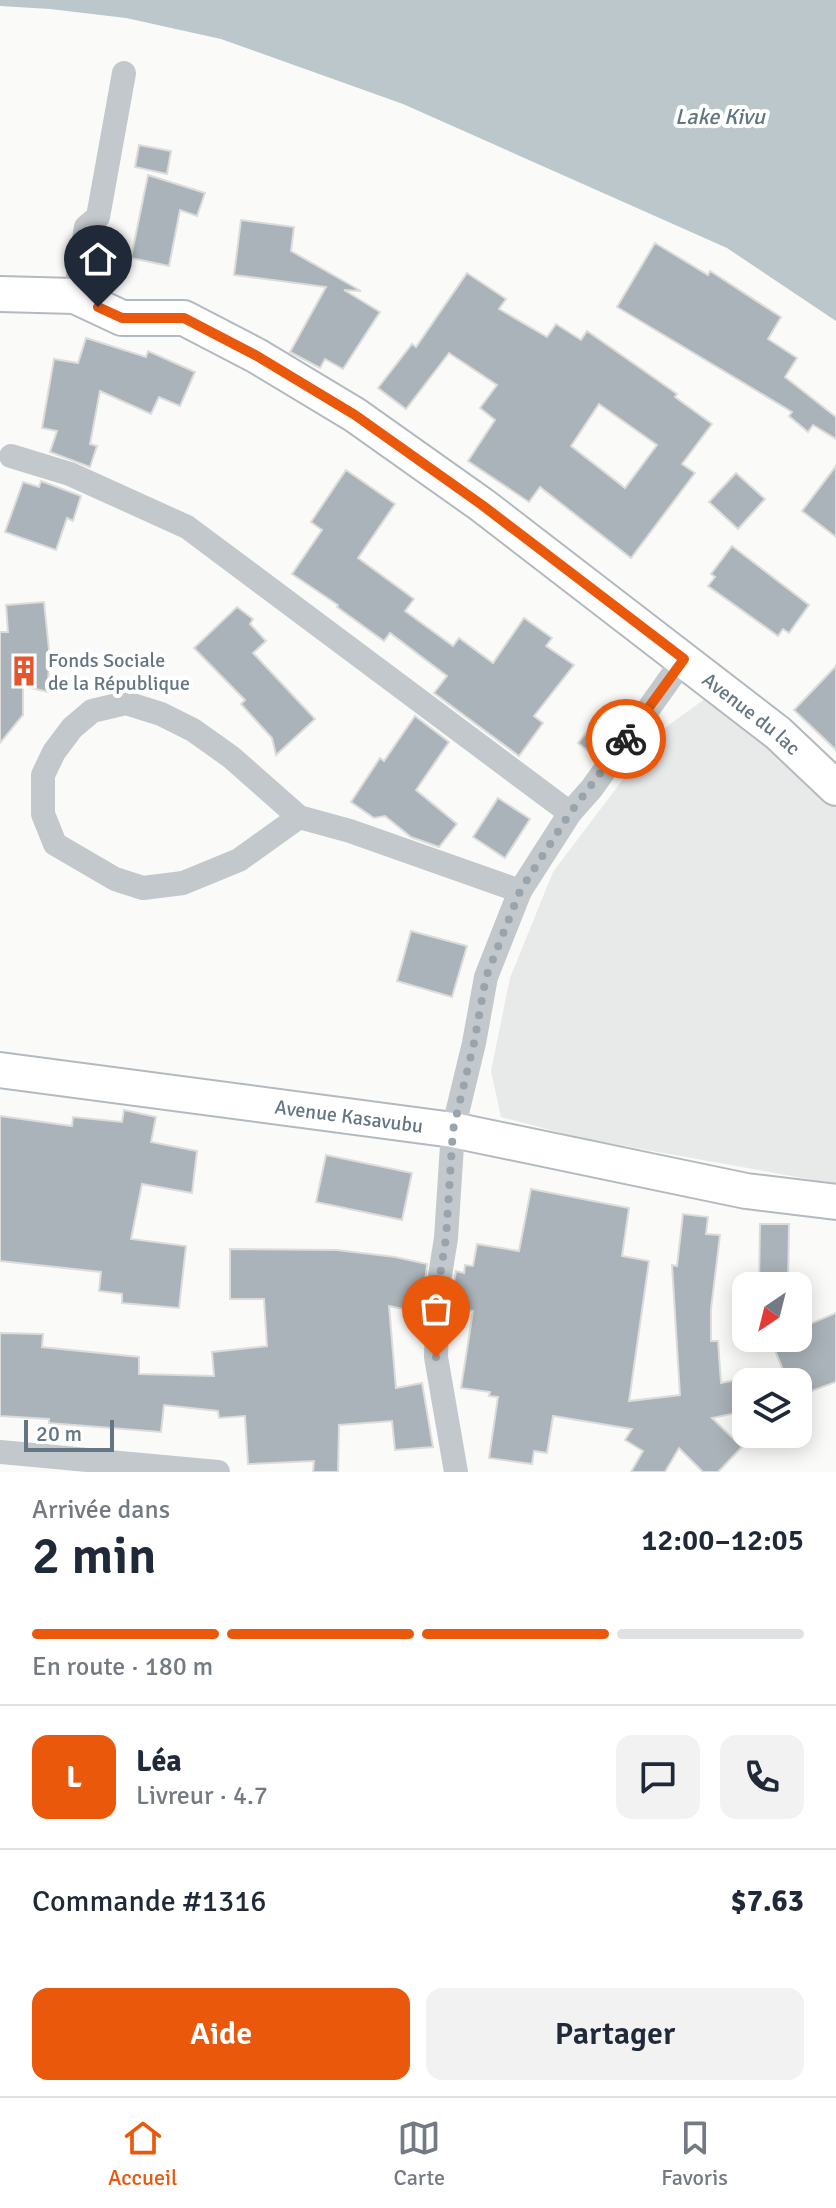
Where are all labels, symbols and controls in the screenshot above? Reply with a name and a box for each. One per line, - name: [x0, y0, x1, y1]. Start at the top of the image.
- water label: Lake Kivu: [675, 103, 767, 130]
- pin: [64, 225, 132, 307]
- icon: home: [76, 237, 120, 281]
- place label: Fonds Sociale de la République: [48, 648, 190, 696]
- building icon: Fonds Sociale de la République: [7, 654, 41, 688]
- street label: Avenue du lac: [697, 667, 806, 760]
- courier: [586, 699, 666, 779]
- icon: bike: [604, 717, 648, 761]
- street label: Avenue Kasavubu: [273, 1094, 425, 1138]
- north arrow: [732, 1272, 812, 1352]
- map controls: [732, 1272, 812, 1448]
- pin: [402, 1275, 470, 1357]
- icon: bag: [414, 1287, 458, 1331]
- button: layers: [732, 1368, 812, 1448]
- scale bar: [24, 1416, 114, 1452]
- text: 20 m: [36, 1420, 82, 1447]
- text: Arrivée dans: [32, 1494, 170, 1526]
- text: 12:00–12:05: [641, 1522, 804, 1559]
- text: 2 min: [32, 1524, 157, 1588]
- text: En route · 180 m: [32, 1651, 213, 1683]
- button: chat: [616, 1735, 700, 1819]
- button: phone: [720, 1735, 804, 1819]
- text: Léa: [136, 1743, 182, 1780]
- text: L: [66, 1759, 82, 1796]
- text: Livreur · 4.7: [136, 1780, 268, 1812]
- text: Commande #1316: [32, 1883, 267, 1920]
- text: $7.63: [731, 1883, 804, 1920]
- button: Aide: [32, 1988, 410, 2080]
- button: Partager: [426, 1988, 804, 2080]
- tab: Accueil: [108, 2116, 177, 2191]
- tab: Carte: [394, 2116, 445, 2191]
- tab: Favoris: [661, 2116, 728, 2191]

